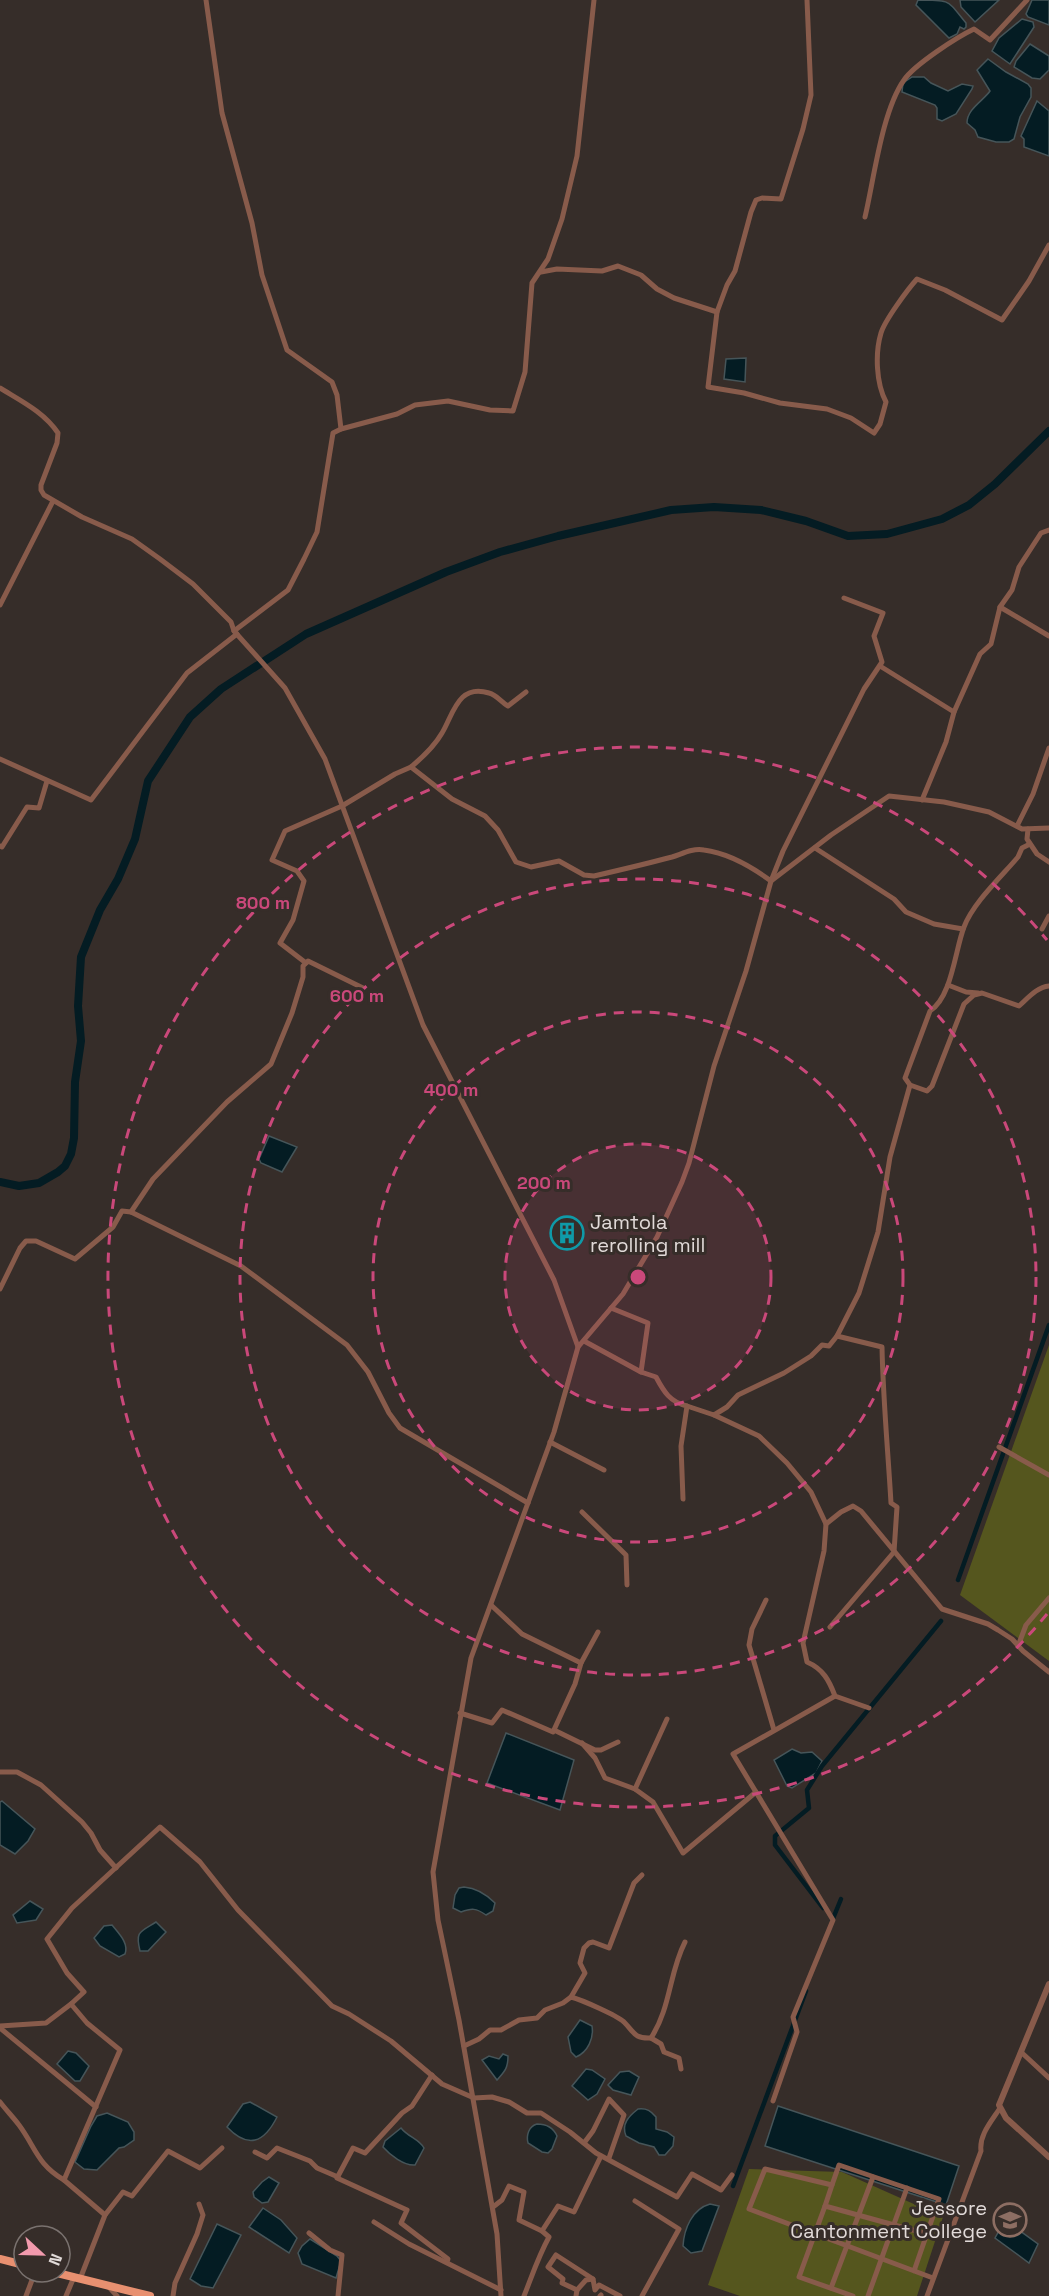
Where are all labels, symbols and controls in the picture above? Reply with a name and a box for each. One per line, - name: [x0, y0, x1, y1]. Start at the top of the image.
- text: 800 m: [236, 891, 290, 914]
- text: 600 m: [330, 984, 384, 1007]
- text: 400 m: [424, 1078, 478, 1101]
- text: 200 m: [517, 1171, 571, 1194]
- place label: Jamtola rerolling mill: [590, 1209, 705, 1258]
- building icon: Jamtola rerolling mill: [549, 1215, 585, 1251]
- centre of rings: [628, 1267, 648, 1287]
- place label: Jessore Cantonment College: [790, 2195, 987, 2244]
- school or university icon: Jessore Cantonment College: [992, 2202, 1028, 2238]
- north arrow: [12, 2224, 72, 2284]
- text: N: [44, 2251, 67, 2268]

